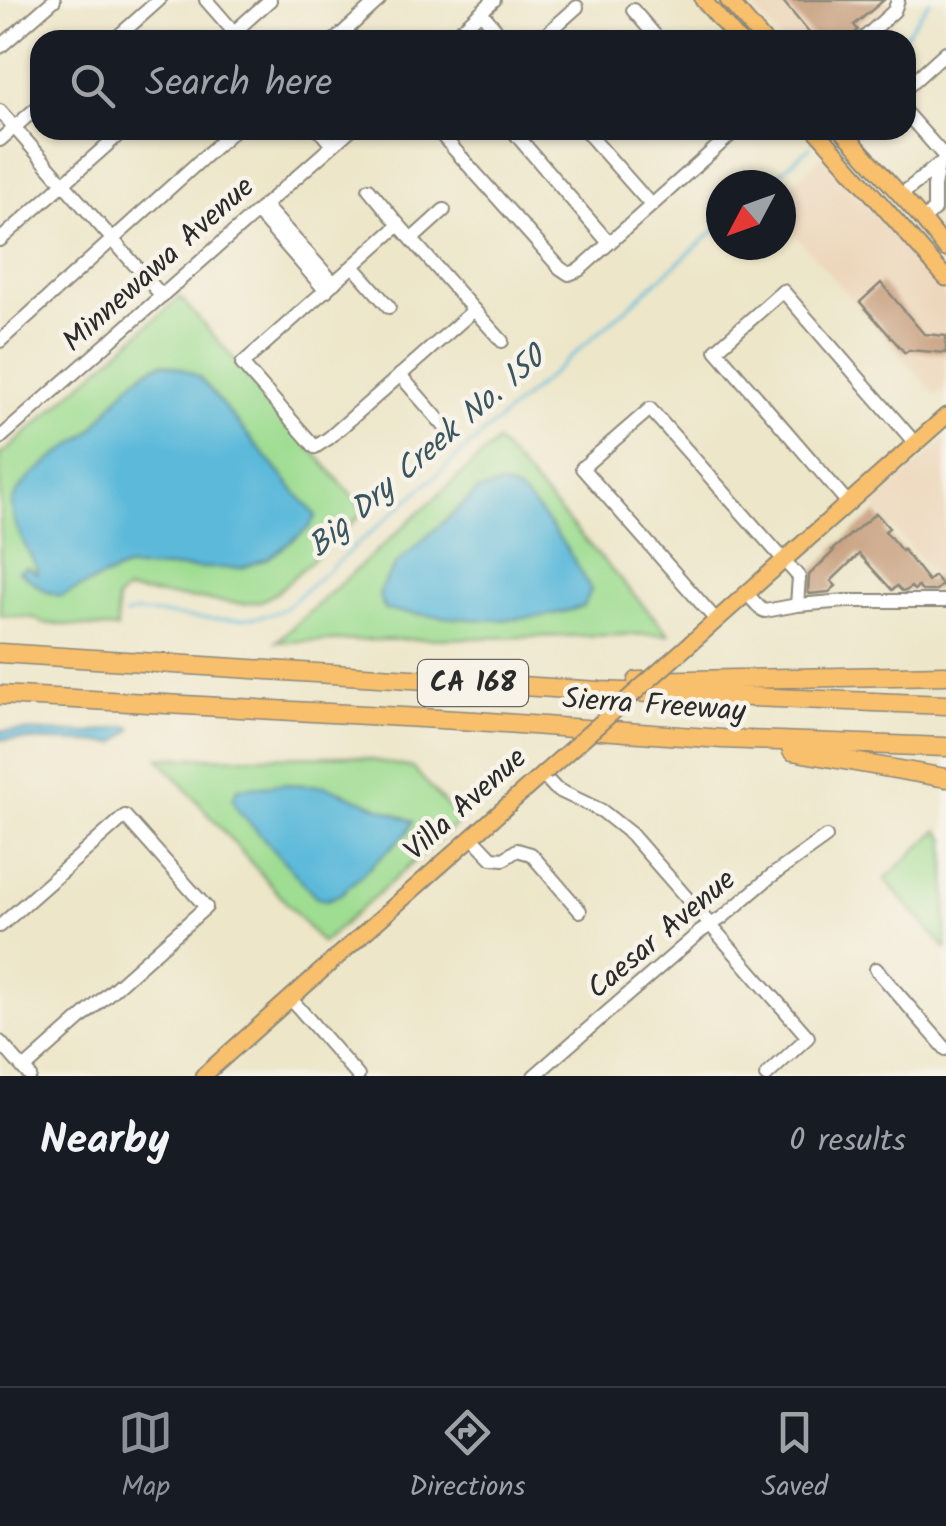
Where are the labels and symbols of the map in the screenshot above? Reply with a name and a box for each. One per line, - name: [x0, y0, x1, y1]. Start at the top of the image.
- street label: Minnewawa Avenue: [52, 165, 266, 365]
- north arrow: [706, 170, 796, 260]
- water label: Big Dry Creek No. 150: [297, 332, 560, 571]
- road number: CA 168: [418, 660, 528, 706]
- street label: Sierra Freeway: [561, 676, 748, 736]
- street label: Villa Avenue: [393, 736, 539, 874]
- street label: Caesar Avenue: [577, 858, 747, 1012]

